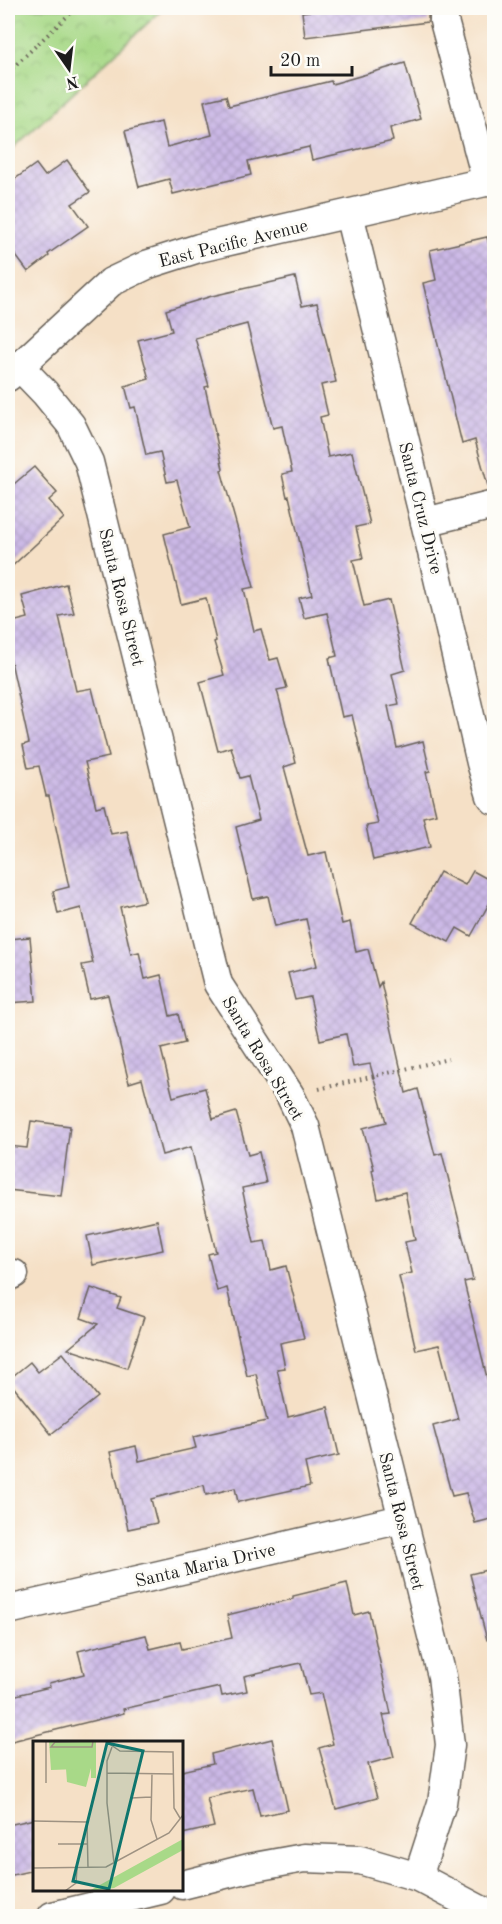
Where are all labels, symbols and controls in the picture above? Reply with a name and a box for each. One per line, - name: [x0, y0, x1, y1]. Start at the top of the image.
- north arrow: [39, 39, 99, 99]
- scale bar: [271, 39, 352, 77]
- text: 20 m: [280, 52, 320, 70]
- text: N: [64, 72, 80, 91]
- street label: East Pacific Avenue: [157, 217, 310, 271]
- street label: Santa Cruz Drive: [395, 440, 445, 576]
- street label: Santa Rosa Street: [95, 527, 147, 668]
- street label: Santa Rosa Street: [218, 993, 306, 1124]
- street label: Santa Rosa Street: [375, 1451, 427, 1592]
- street label: Santa Maria Drive: [133, 1541, 277, 1591]
- inset map: [33, 1741, 183, 1891]

